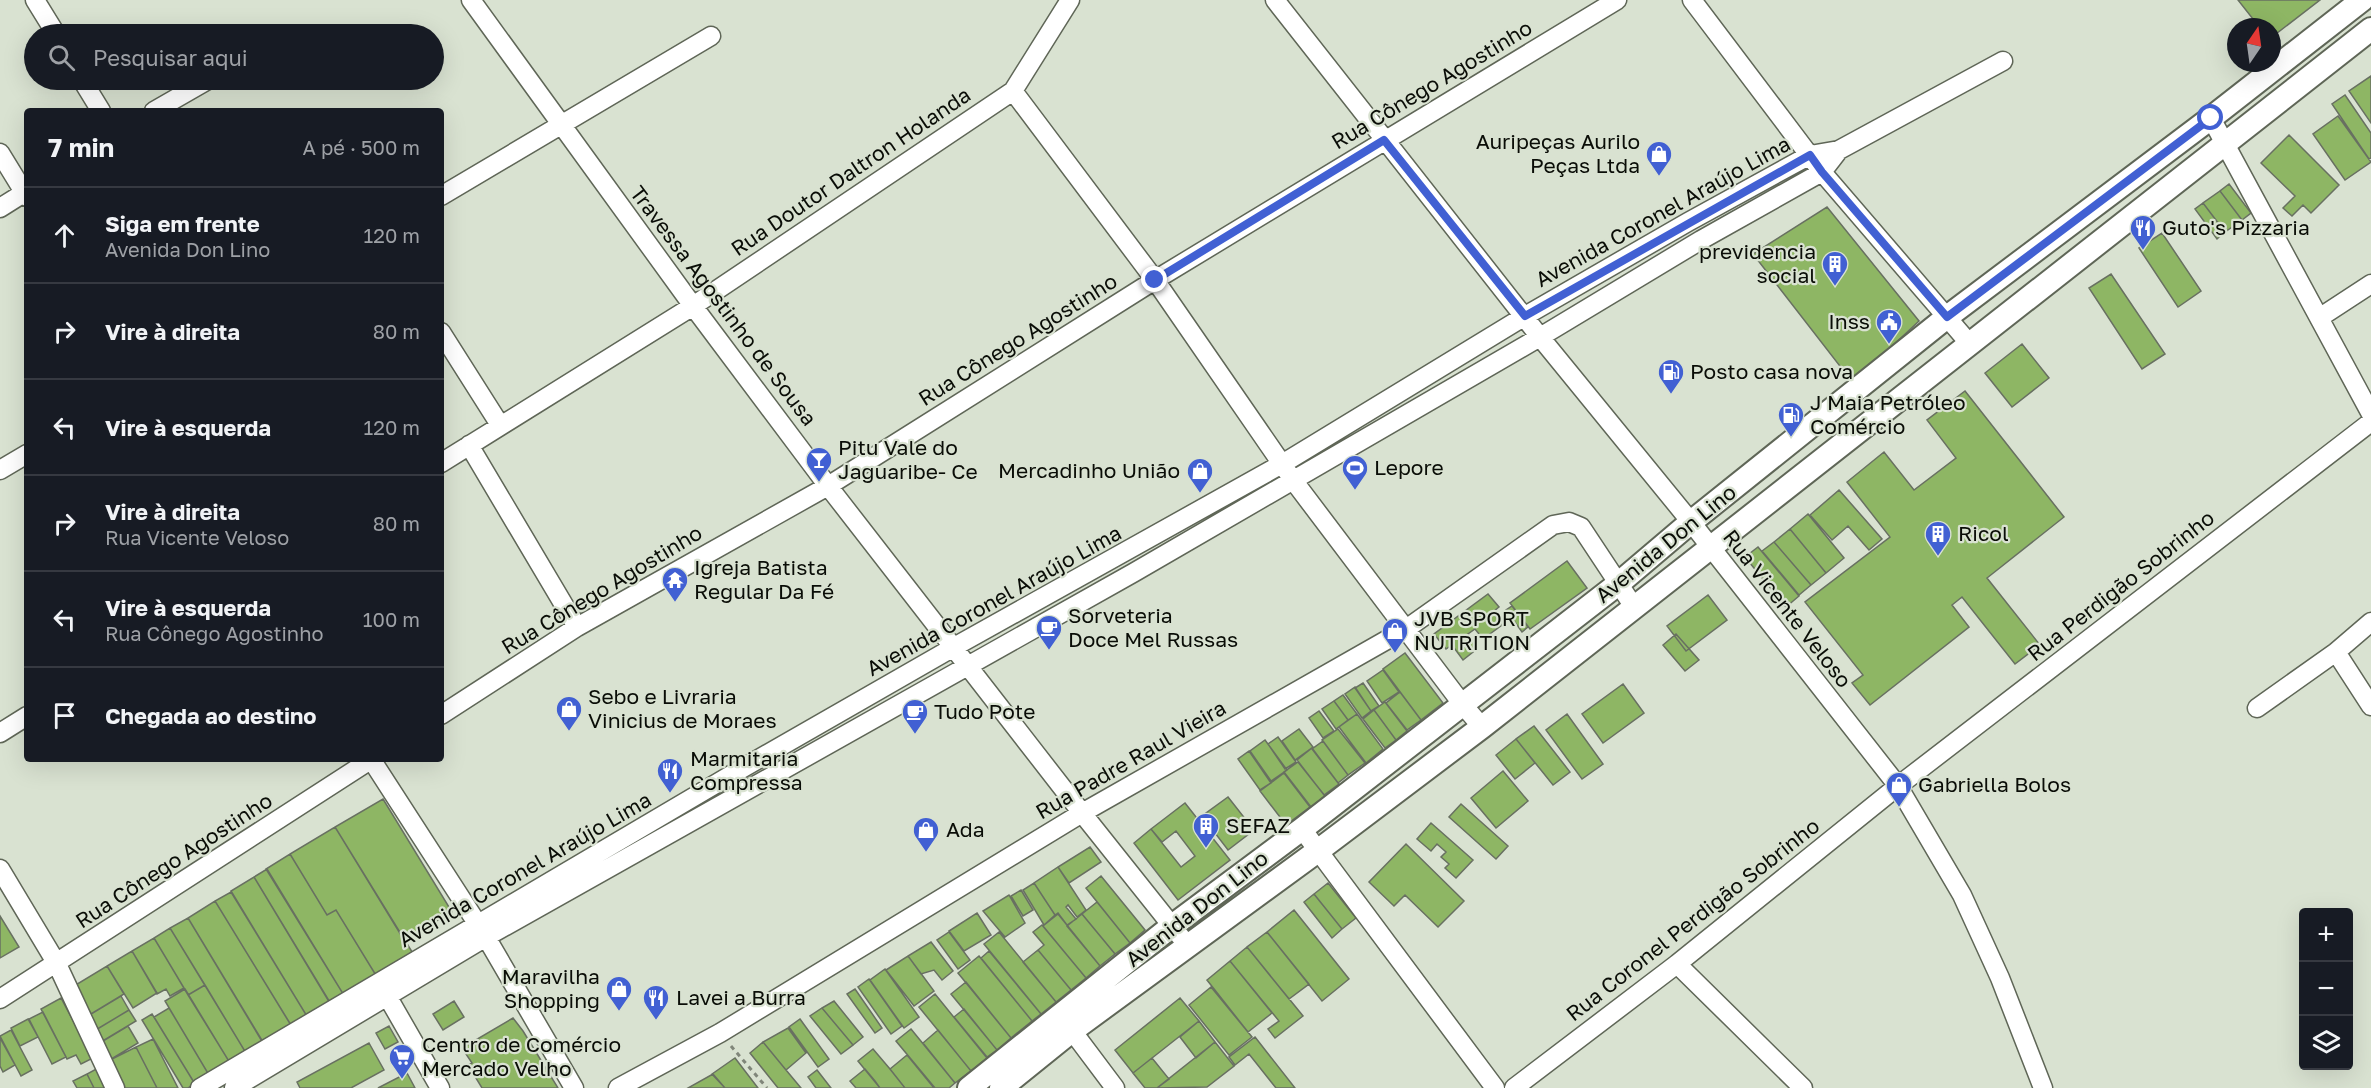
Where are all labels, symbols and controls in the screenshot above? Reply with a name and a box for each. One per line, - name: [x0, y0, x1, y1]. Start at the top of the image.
- street label: Rua Cônego Agostinho: [1326, 14, 1536, 154]
- north arrow: [2227, 18, 2281, 72]
- search box: [24, 24, 444, 90]
- icon: search: [45, 41, 78, 74]
- text: Pesquisar aqui: [93, 44, 248, 71]
- street label: Rua Doutor Daltron Holanda: [726, 81, 975, 261]
- route start: [2197, 104, 2223, 130]
- place label: Auripeças Aurilo Peças Ltda: [1476, 128, 1640, 178]
- street label: Avenida Coronel Araújo Lima: [1530, 130, 1795, 292]
- text: 7 min: [48, 132, 114, 163]
- text: A pé · 500 m: [303, 135, 420, 159]
- shop icon: Auripeças Aurilo Peças Ltda: [1644, 139, 1674, 177]
- street label: Travessa Agostinho de Sousa: [625, 180, 823, 431]
- text: Siga em frente: [105, 210, 260, 237]
- restaurant icon: Guto's Pizzaria: [2128, 213, 2158, 251]
- place label: Guto's Pizzaria: [2162, 214, 2310, 240]
- icon: ahead: [48, 219, 81, 252]
- text: 120 m: [364, 223, 420, 247]
- text: Avenida Don Lino: [105, 237, 270, 261]
- place label: previdencia social: [1699, 238, 1816, 288]
- building icon: previdencia social: [1820, 249, 1850, 287]
- route end: [1141, 266, 1167, 292]
- street label: Rua Cônego Agostinho: [913, 267, 1122, 411]
- public building icon: Inss: [1874, 307, 1904, 345]
- place label: Inss: [1828, 308, 1870, 334]
- icon: right: [48, 315, 81, 348]
- text: Vire à direita: [105, 318, 240, 345]
- text: 80 m: [373, 319, 420, 343]
- fuel station icon: Posto casa nova: [1656, 357, 1686, 395]
- place label: Posto casa nova: [1690, 358, 1853, 384]
- place label: J Maia Petróleo Comércio: [1810, 389, 1966, 439]
- fuel station icon: J Maia Petróleo Comércio: [1776, 400, 1806, 438]
- icon: left: [48, 411, 81, 444]
- text: Vire à esquerda: [105, 414, 271, 441]
- text: 120 m: [364, 415, 420, 439]
- place label: Pitu Vale do Jaguaribe- Ce: [838, 434, 978, 484]
- bar icon: Pitu Vale do Jaguaribe- Ce: [804, 445, 834, 483]
- sports icon: Lepore: [1340, 453, 1370, 491]
- place label: Lepore: [1374, 454, 1444, 480]
- shop icon: Mercadinho União: [1185, 456, 1215, 494]
- place label: Mercadinho União: [998, 457, 1180, 483]
- street label: Avenida Don Lino: [1590, 479, 1741, 608]
- text: Vire à direita: [105, 498, 240, 525]
- street label: Rua Perdigão Sobrinho: [2022, 504, 2219, 666]
- icon: right: [48, 507, 81, 540]
- text: 80 m: [373, 511, 420, 535]
- street label: Rua Cônego Agostinho: [496, 519, 706, 659]
- street label: Avenida Coronel Araújo Lima: [861, 519, 1126, 681]
- building icon: Ricol: [1923, 519, 1953, 557]
- place label: Ricol: [1958, 520, 2009, 546]
- street label: Rua Vicente Veloso: [1718, 524, 1858, 693]
- text: Rua Vicente Veloso: [105, 525, 289, 549]
- place label: Igreja Batista Regular Da Fé: [694, 554, 834, 604]
- temple icon: Igreja Batista Regular Da Fé: [660, 565, 690, 603]
- text: Vire à esquerda: [105, 594, 271, 621]
- place label: Sorveteria Doce Mel Russas: [1068, 602, 1238, 652]
- icon: left: [48, 603, 81, 636]
- place label: JVB SPORT NUTRITION: [1414, 605, 1530, 655]
- text: 100 m: [363, 607, 420, 631]
- cafe icon: Sorveteria Doce Mel Russas: [1034, 613, 1064, 651]
- shop icon: JVB SPORT NUTRITION: [1380, 616, 1410, 654]
- text: Rua Cônego Agostinho: [105, 621, 323, 645]
- place label: Sebo e Livraria Vinicius de Moraes: [588, 683, 777, 733]
- shop icon: Sebo e Livraria Vinicius de Moraes: [554, 694, 584, 732]
- street label: Rua Padre Raul Vieira: [1031, 694, 1230, 824]
- cafe icon: Tudo Pote: [900, 697, 930, 735]
- place label: Tudo Pote: [934, 698, 1035, 724]
- icon: arrive: [48, 699, 81, 732]
- text: Chegada ao destino: [105, 702, 317, 729]
- place label: Marmitaria Compressa: [690, 745, 803, 795]
- restaurant icon: Marmitaria Compressa: [655, 756, 685, 794]
- shop icon: Gabriella Bolos: [1884, 770, 1914, 808]
- place label: Gabriella Bolos: [1918, 771, 2071, 797]
- street label: Avenida Coronel Araújo Lima: [393, 786, 656, 952]
- street label: Rua Cônego Agostinho: [70, 787, 277, 934]
- building icon: SEFAZ: [1191, 811, 1221, 849]
- place label: SEFAZ: [1226, 812, 1290, 838]
- street label: Rua Coronel Perdigão Sobrinho: [1561, 812, 1824, 1026]
- shop icon: Ada: [911, 815, 941, 853]
- place label: Ada: [946, 816, 985, 842]
- street label: Avenida Don Lino: [1120, 845, 1273, 972]
- map controls: [2299, 908, 2353, 1070]
- button: +: [2299, 908, 2353, 962]
- button: −: [2299, 962, 2353, 1016]
- place label: Maravilha Shopping: [502, 963, 600, 1013]
- shop icon: Maravilha Shopping: [604, 974, 634, 1012]
- restaurant icon: Lavei a Burra: [641, 983, 671, 1021]
- place label: Lavei a Burra: [676, 984, 806, 1010]
- button: layers: [2299, 1016, 2353, 1070]
- place label: Centro de Comércio Mercado Velho: [422, 1031, 621, 1081]
- supermarket icon: Centro de Comércio Mercado Velho: [387, 1042, 417, 1080]

